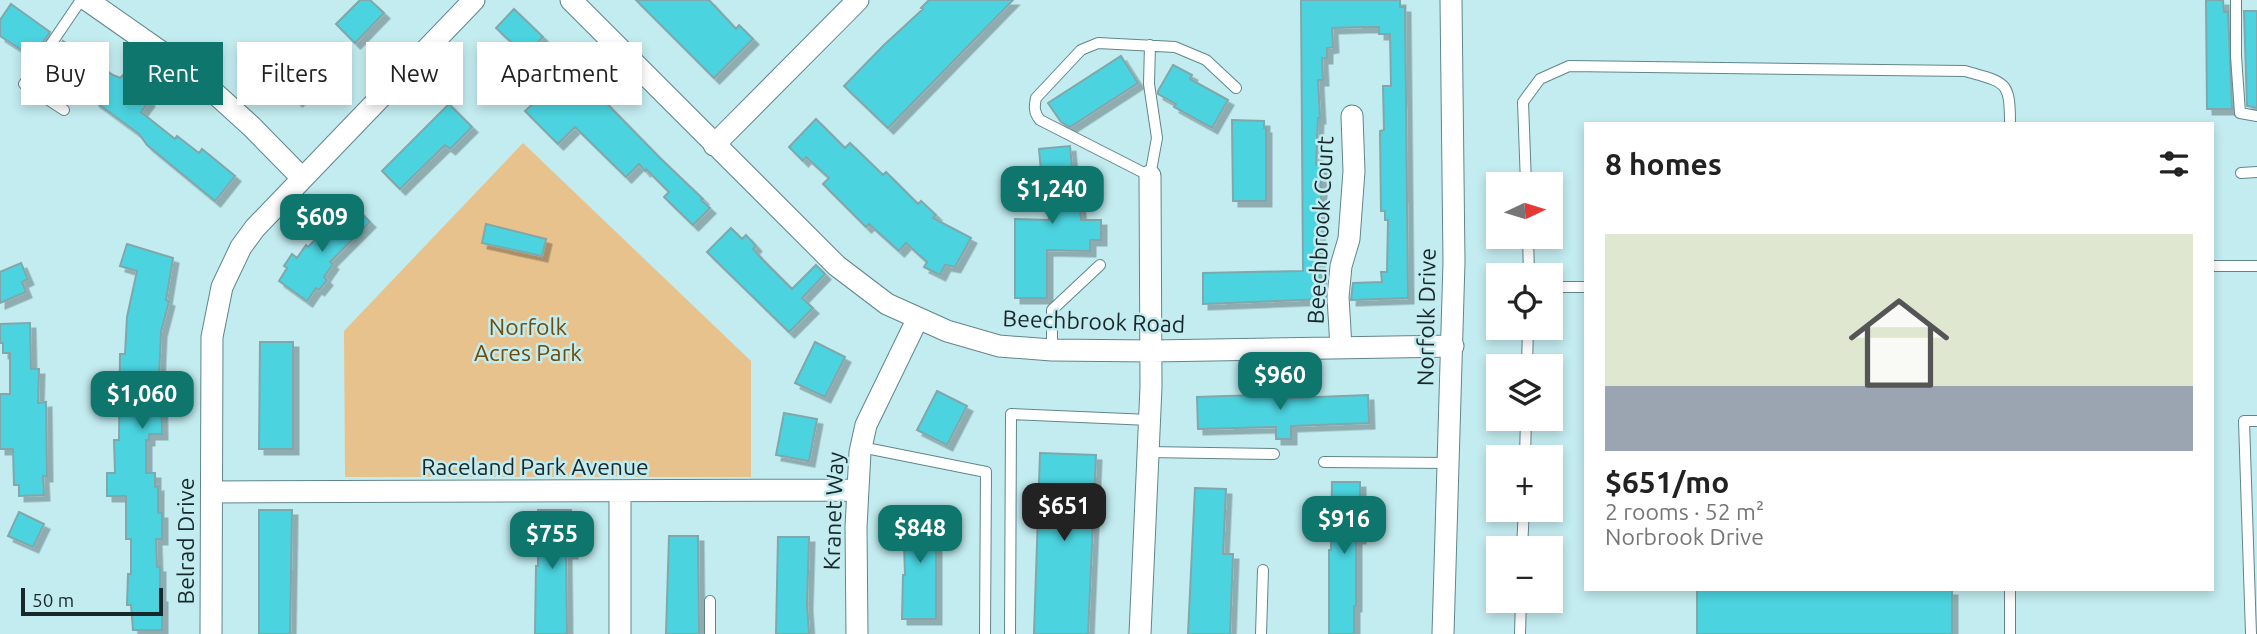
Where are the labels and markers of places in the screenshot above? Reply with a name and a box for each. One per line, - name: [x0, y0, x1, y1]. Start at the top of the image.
- pin: $1,240: [995, 166, 1109, 226]
- pin: $609: [281, 194, 363, 254]
- pin: $960: [1239, 352, 1321, 412]
- pin: $1,060: [85, 372, 199, 431]
- pin: $651: [1023, 484, 1105, 543]
- pin: $916: [1303, 496, 1385, 556]
- pin: $848: [879, 505, 961, 565]
- pin: $755: [511, 512, 593, 571]

